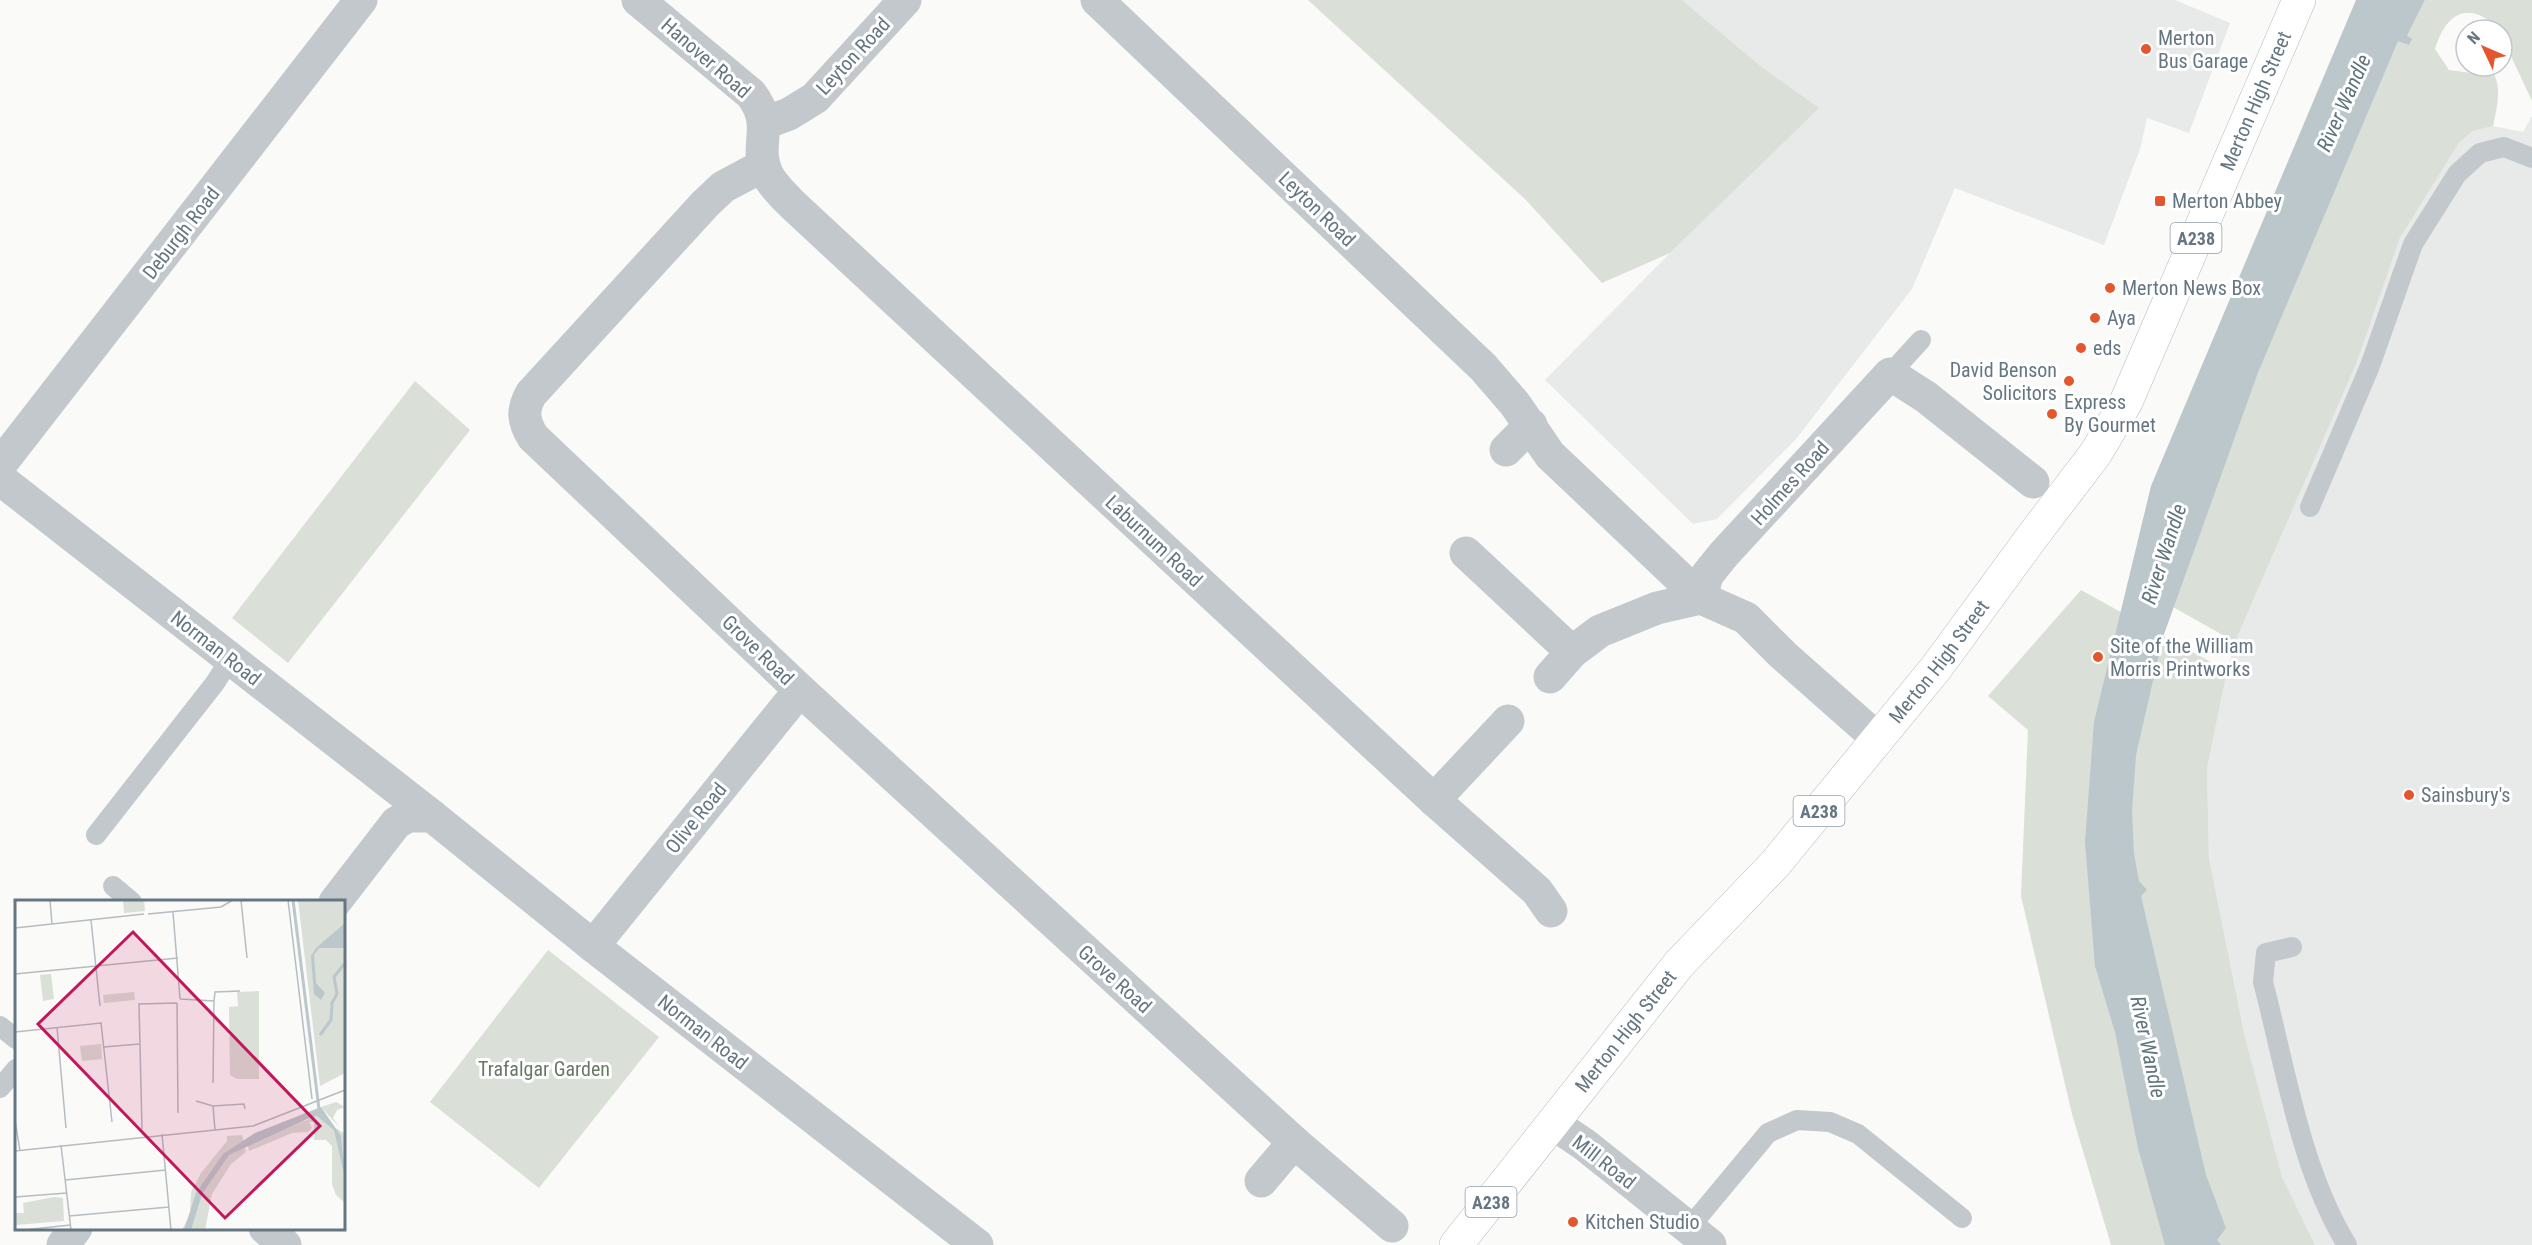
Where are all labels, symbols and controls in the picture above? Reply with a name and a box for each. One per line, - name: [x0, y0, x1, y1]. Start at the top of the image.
- street label: Leyton Road: [811, 12, 895, 100]
- street label: Hanover Road: [657, 13, 755, 103]
- north arrow: [2454, 18, 2514, 78]
- place label: Merton Bus Garage: [2158, 26, 2248, 73]
- street label: Merton High Street: [2215, 28, 2296, 174]
- text: N: [2463, 28, 2484, 48]
- marker: Merton Bus Garage: [2139, 42, 2153, 56]
- water label: River Wandle: [2312, 51, 2376, 155]
- street label: Leyton Road: [1274, 167, 1360, 251]
- street label: Deburgh Road: [138, 182, 224, 284]
- place label: Merton Abbey: [2172, 189, 2282, 213]
- marker: Merton Abbey: [2153, 194, 2167, 208]
- road number: A238: [2170, 223, 2222, 253]
- place label: Merton News Box: [2122, 276, 2261, 300]
- marker: Merton News Box: [2103, 281, 2117, 295]
- place label: Aya: [2107, 306, 2136, 330]
- marker: Aya: [2088, 311, 2102, 325]
- place label: eds: [2093, 336, 2121, 360]
- marker: eds: [2074, 341, 2088, 355]
- place label: David Benson Solicitors: [1950, 358, 2057, 405]
- marker: David Benson Solicitors: [2062, 374, 2076, 388]
- place label: Express By Gourmet: [2064, 390, 2156, 437]
- marker: Express By Gourmet: [2045, 407, 2059, 421]
- street label: Holmes Road: [1746, 436, 1834, 530]
- street label: Laburnum Road: [1101, 490, 1207, 592]
- water label: River Wandle: [2137, 501, 2191, 607]
- street label: Merton High Street: [1884, 595, 1994, 728]
- street label: Norman Road: [166, 605, 266, 691]
- street label: Grove Road: [717, 610, 799, 690]
- place label: Site of the William Morris Printworks: [2110, 634, 2254, 681]
- marker: Site of the William Morris Printworks: [2091, 650, 2105, 664]
- street label: Olive Road: [660, 778, 732, 858]
- place label: Sainsbury's: [2421, 783, 2510, 807]
- marker: Sainsbury's: [2402, 788, 2416, 802]
- road number: A238: [1794, 796, 1844, 826]
- inset map: [15, 900, 345, 1230]
- street label: Grove Road: [1073, 940, 1157, 1018]
- street label: Merton High Street: [1570, 965, 1682, 1097]
- street label: Norman Road: [653, 989, 753, 1075]
- water label: River Wandle: [2125, 994, 2171, 1100]
- park label: Trafalgar Garden: [478, 1057, 610, 1081]
- street label: Mill Road: [1568, 1130, 1640, 1194]
- road number: A238: [1466, 1187, 1516, 1217]
- place label: Kitchen Studio: [1585, 1210, 1699, 1234]
- marker: Kitchen Studio: [1566, 1215, 1580, 1229]

